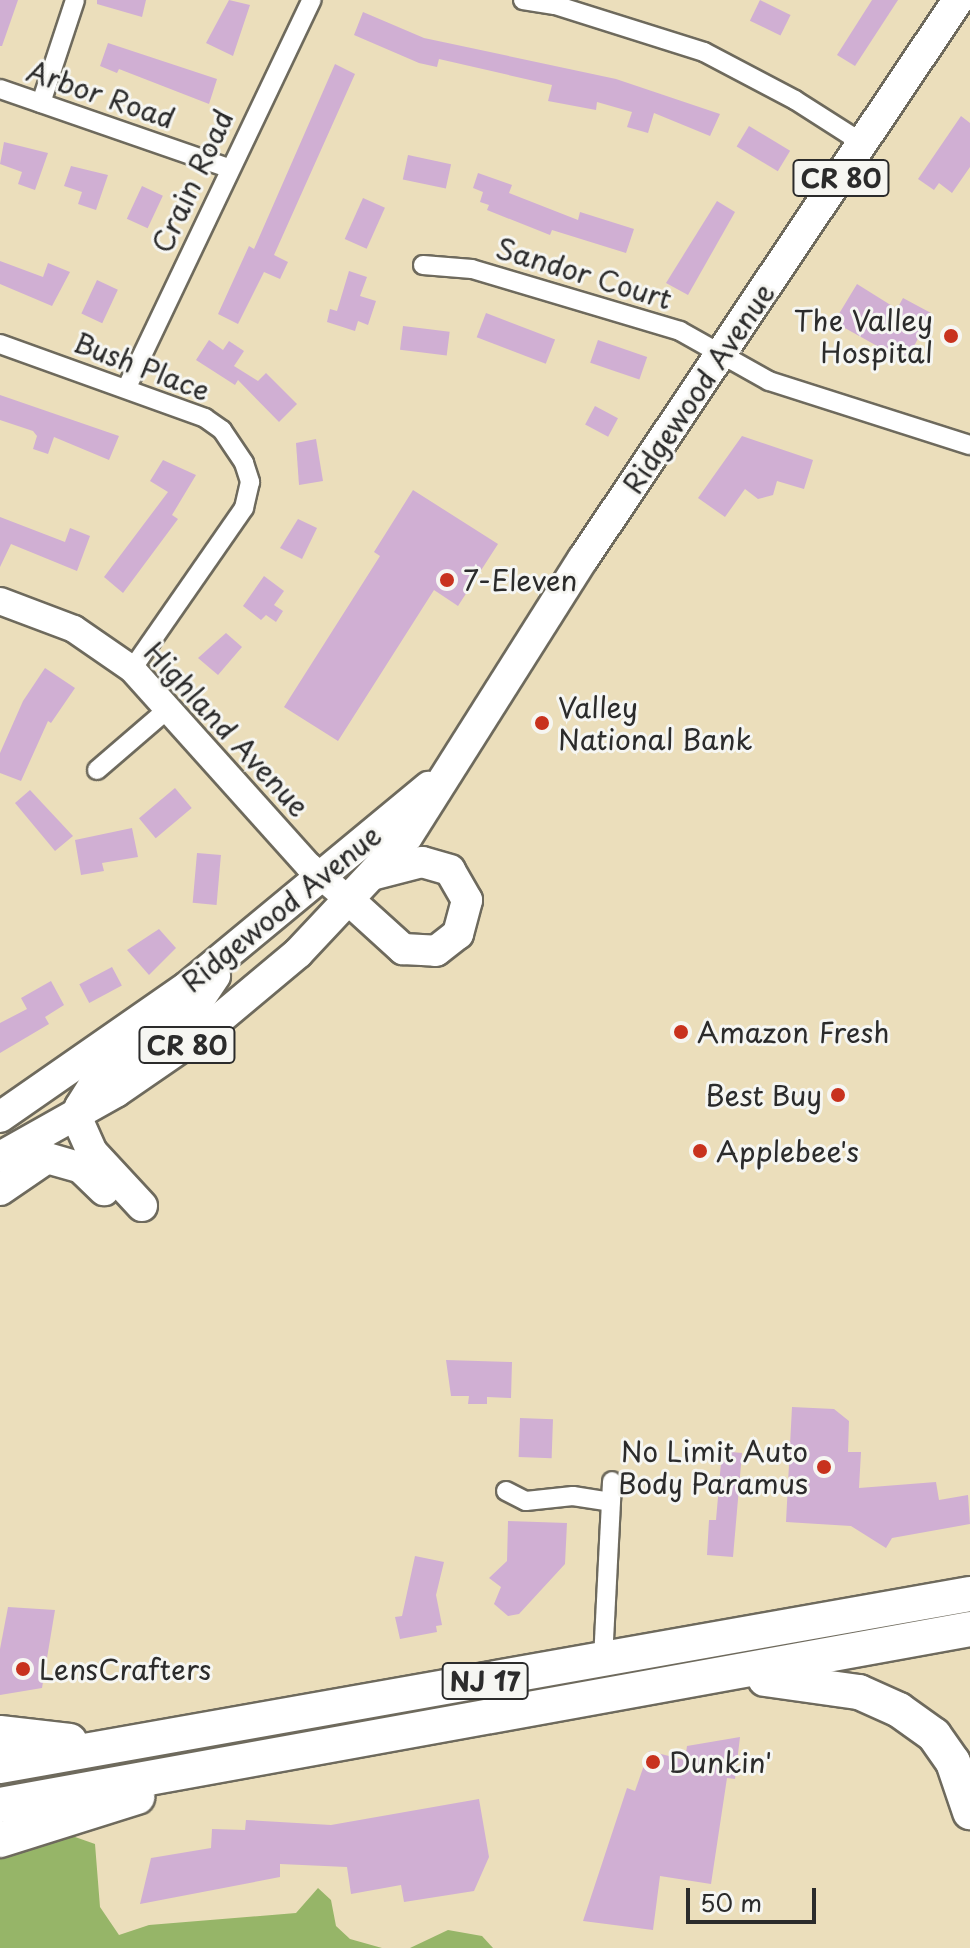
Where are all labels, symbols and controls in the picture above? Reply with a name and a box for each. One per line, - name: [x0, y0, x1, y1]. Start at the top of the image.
- street label: Arbor Road: [23, 53, 179, 135]
- street label: Crain Road: [144, 105, 240, 257]
- road number: CR 80: [791, 156, 891, 200]
- street label: Sandor Court: [491, 230, 677, 316]
- street label: Ridgewood Avenue: [615, 276, 781, 500]
- place label: The Valley Hospital: [794, 303, 933, 369]
- street label: Bush Place: [68, 324, 216, 408]
- marker: The Valley Hospital: [940, 325, 962, 347]
- place label: 7-Eleven: [463, 563, 577, 597]
- marker: 7-Eleven: [438, 571, 456, 589]
- street label: Highland Avenue: [138, 635, 316, 823]
- place label: Valley National Bank: [558, 690, 752, 756]
- marker: Valley National Bank: [533, 714, 551, 732]
- street label: Ridgewood Avenue: [174, 817, 388, 999]
- place label: Amazon Fresh: [697, 1015, 888, 1049]
- road number: CR 80: [137, 1023, 237, 1067]
- marker: Amazon Fresh: [672, 1023, 690, 1041]
- place label: Best Buy: [705, 1078, 822, 1112]
- marker: Best Buy: [829, 1086, 847, 1104]
- place label: Applebee's: [716, 1134, 859, 1168]
- marker: Applebee's: [691, 1142, 709, 1160]
- place label: No Limit Auto Body Paramus: [615, 1434, 808, 1500]
- marker: No Limit Auto Body Paramus: [815, 1458, 833, 1476]
- place label: LensCrafters: [39, 1652, 211, 1686]
- road number: NJ 17: [441, 1659, 529, 1703]
- marker: LensCrafters: [14, 1660, 32, 1678]
- place label: Dunkin': [669, 1745, 772, 1779]
- marker: Dunkin': [644, 1753, 662, 1771]
- scale bar: [690, 1872, 820, 1922]
- text: 50 m: [700, 1884, 762, 1920]

